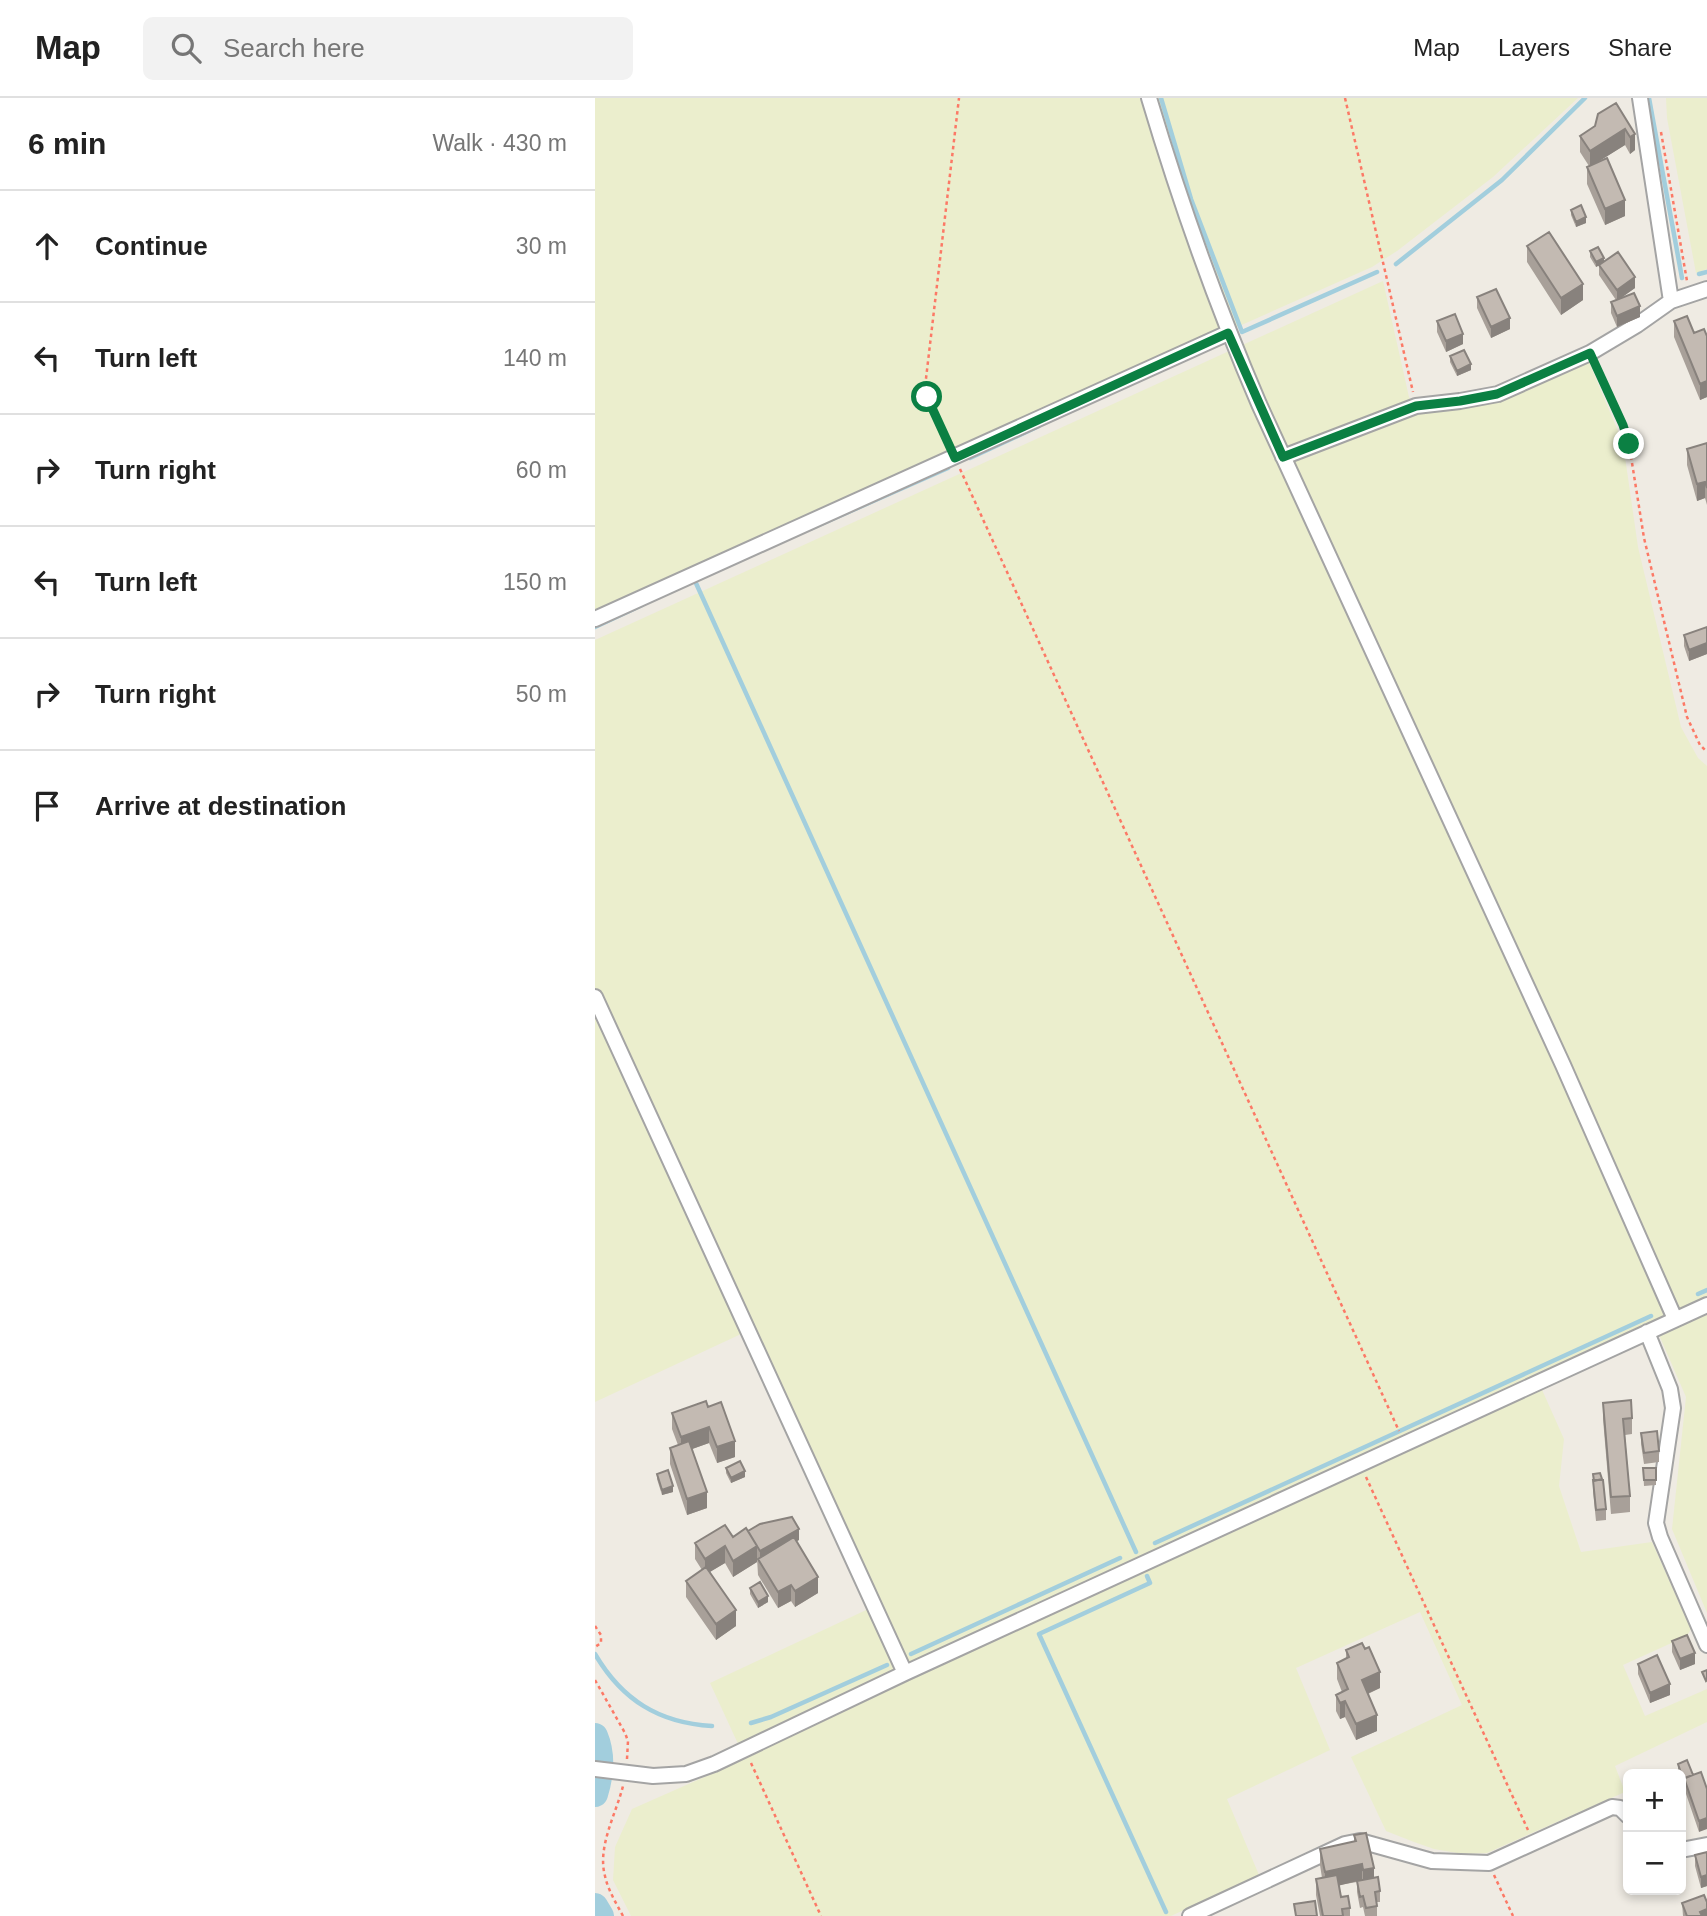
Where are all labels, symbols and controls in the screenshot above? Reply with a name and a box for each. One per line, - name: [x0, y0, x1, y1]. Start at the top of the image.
- search box: [143, 17, 633, 80]
- text: Map: [35, 29, 101, 66]
- icon: search: [167, 29, 205, 67]
- text: Search here: [223, 33, 365, 63]
- text: Map: [1413, 34, 1460, 61]
- text: Layers: [1498, 34, 1570, 61]
- text: Share: [1608, 34, 1672, 61]
- text: 6 min: [28, 127, 106, 160]
- text: Walk · 430 m: [432, 130, 567, 156]
- icon: ahead: [28, 227, 66, 265]
- text: Continue: [95, 231, 208, 261]
- text: 30 m: [516, 233, 567, 259]
- icon: left: [28, 339, 66, 377]
- text: Turn left: [95, 343, 197, 373]
- text: 140 m: [503, 345, 567, 371]
- route start: [911, 381, 942, 412]
- route end: [1613, 428, 1644, 459]
- icon: right: [28, 451, 66, 489]
- text: Turn right: [95, 455, 216, 485]
- text: 60 m: [516, 457, 567, 483]
- icon: left: [28, 563, 66, 601]
- text: Turn left: [95, 567, 197, 597]
- text: 150 m: [503, 569, 567, 595]
- icon: right: [28, 675, 66, 713]
- text: Turn right: [95, 679, 216, 709]
- text: 50 m: [516, 681, 567, 707]
- icon: arrive: [28, 787, 66, 825]
- text: Arrive at destination: [95, 791, 346, 821]
- map controls: [1623, 1769, 1686, 1895]
- button: +: [1623, 1769, 1686, 1832]
- button: −: [1623, 1832, 1686, 1895]

